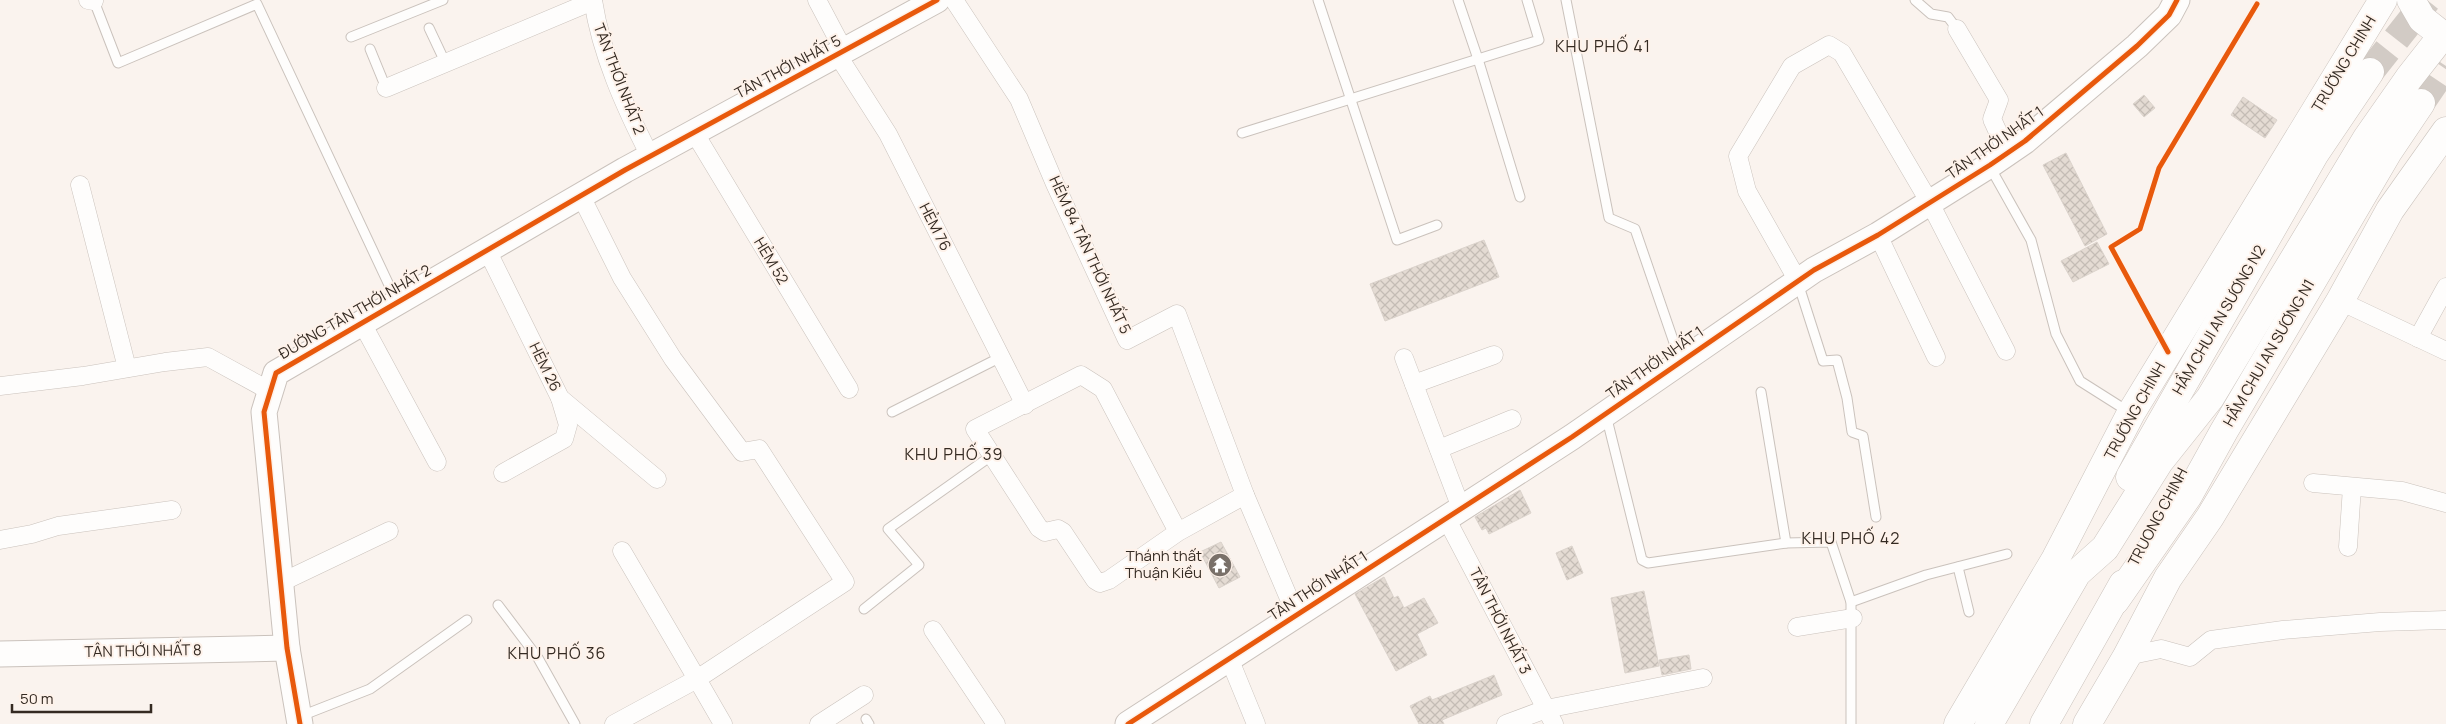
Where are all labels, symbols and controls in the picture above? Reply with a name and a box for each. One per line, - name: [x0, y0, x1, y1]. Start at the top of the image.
- street label: TRƯỜNG CHINH: [2307, 12, 2381, 116]
- street label: TÂN THỚI NHẤT 2: [589, 20, 650, 137]
- street label: TÂN THỚI NHẤT 5: [731, 30, 844, 103]
- district label: KHU PHỐ 41: [1555, 34, 1651, 57]
- street label: TÂN THỚI NHẤT 1: [1942, 101, 2048, 184]
- street label: HẺM 84 TÂN THỚI NHẤT 5: [1045, 172, 1136, 337]
- street label: HẺM 76: [914, 199, 956, 254]
- street label: HẺM 52: [749, 233, 794, 288]
- street label: HẦM CHUI AN SƯƠNG N2: [2167, 241, 2270, 398]
- street label: ĐƯỜNG TÂN THỚI NHẤT 2: [275, 259, 435, 364]
- street label: HẦM CHUI AN SƯƠNG N1: [2218, 275, 2319, 430]
- street label: TÂN THỚI NHẤT 1: [1602, 321, 1708, 404]
- street label: HẺM 26: [525, 339, 566, 395]
- street label: TRƯỜNG CHINH: [2099, 358, 2170, 463]
- district label: KHU PHỐ 39: [904, 442, 1004, 465]
- street label: TRUONG CHINH: [2123, 464, 2192, 570]
- district label: KHU PHỐ 42: [1802, 526, 1900, 549]
- place label: Thánh thất Thuận Kiều: [1125, 545, 1202, 583]
- street label: TÂN THỚI NHẤT 1: [1264, 546, 1371, 626]
- temple icon: Thánh thất Thuận Kiều: [1207, 552, 1233, 578]
- street label: TÂN THỚI NHẤT 3: [1465, 564, 1536, 678]
- street label: TÂN THỚI NHẤT 8: [84, 639, 202, 662]
- district label: KHU PHỐ 36: [507, 641, 607, 664]
- scale bar: [12, 682, 151, 714]
- text: 50 m: [20, 688, 54, 709]

